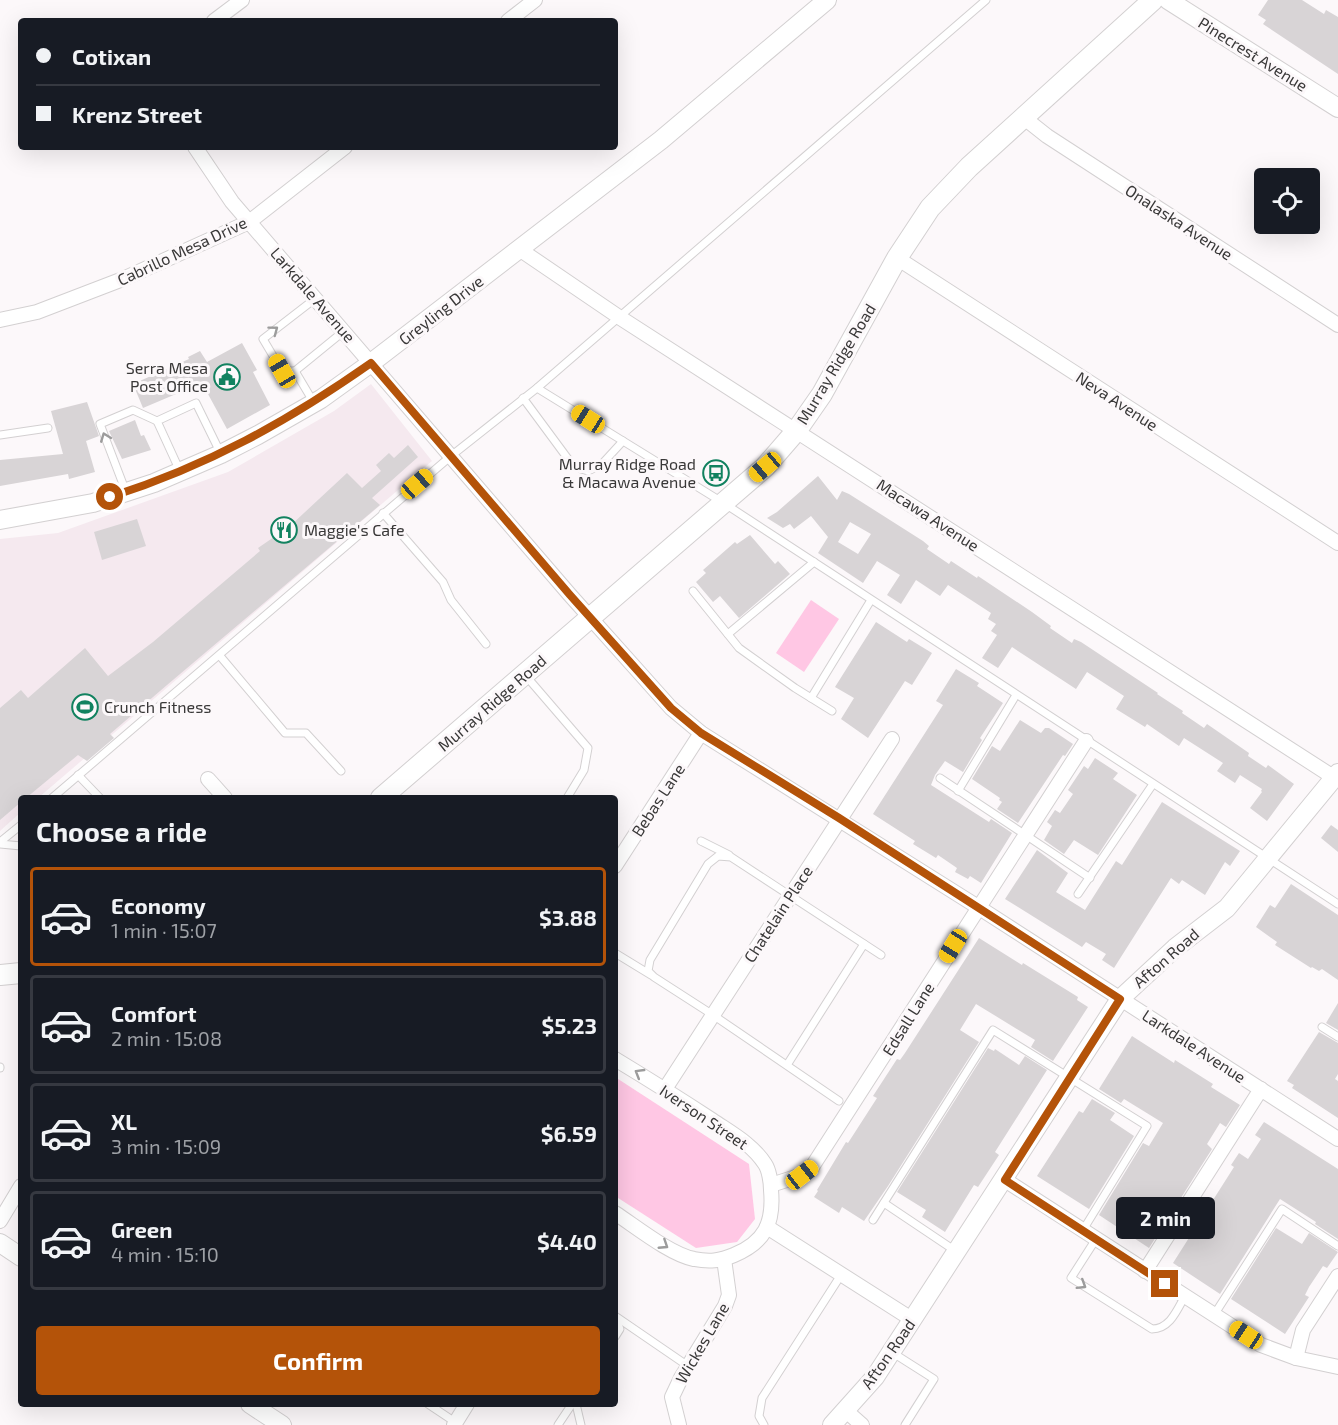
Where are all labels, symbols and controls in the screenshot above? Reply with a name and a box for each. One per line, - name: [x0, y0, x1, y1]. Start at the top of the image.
- street label: Pinecrest Avenue: [1195, 12, 1311, 95]
- text: Cotixan: [72, 43, 151, 69]
- text: Krenz Street: [72, 101, 202, 127]
- map controls: [1254, 168, 1320, 234]
- button: locate: [1254, 168, 1320, 234]
- street label: Onalaska Avenue: [1122, 180, 1237, 263]
- street label: Cabrillo Mesa Drive: [114, 212, 250, 289]
- street label: Larkdale Avenue: [267, 243, 360, 346]
- street label: Greyling Drive: [395, 271, 487, 348]
- street label: Murray Ridge Road: [792, 300, 879, 428]
- one-way arrow: [267, 327, 278, 338]
- car: [265, 351, 299, 391]
- place label: Serra Mesa Post Office: [126, 358, 208, 395]
- public building icon: Serra Mesa Post Office: [212, 362, 242, 392]
- street label: Neva Avenue: [1073, 367, 1162, 434]
- car: [568, 402, 608, 436]
- one-way arrow: [100, 433, 113, 443]
- car: [745, 449, 785, 485]
- place label: Murray Ridge Road & Macawa Avenue: [559, 454, 696, 491]
- bus stop icon: Murray Ridge Road & Macawa Avenue: [701, 458, 731, 488]
- car: [398, 465, 436, 503]
- street label: Macawa Avenue: [874, 474, 983, 555]
- route start: [96, 483, 123, 510]
- restaurant icon: Maggie's Cafe: [269, 515, 299, 545]
- place label: Maggie's Cafe: [304, 520, 405, 539]
- street label: Murray Ridge Road: [434, 650, 550, 755]
- sports icon: Crunch Fitness: [70, 692, 100, 722]
- place label: Crunch Fitness: [104, 697, 211, 716]
- street label: Bebas Lane: [627, 760, 688, 840]
- text: Choose a ride: [36, 815, 207, 847]
- street label: Chatelain Place: [739, 862, 816, 966]
- icon: car: [39, 890, 93, 944]
- text: Economy: [111, 892, 206, 918]
- text: $3.88: [539, 904, 597, 930]
- text: 1 min · 15:07: [111, 918, 217, 942]
- street label: Afton Road: [1129, 924, 1202, 991]
- car: [936, 926, 970, 966]
- street label: Edsall Lane: [878, 979, 938, 1059]
- icon: car: [39, 998, 93, 1052]
- text: Comfort: [111, 1000, 196, 1026]
- street label: Larkdale Avenue: [1139, 1005, 1250, 1086]
- text: $5.23: [541, 1012, 597, 1038]
- text: 2 min · 15:08: [111, 1026, 222, 1050]
- one-way arrow: [635, 1069, 645, 1081]
- street label: Iverson Street: [657, 1080, 752, 1153]
- icon: car: [39, 1106, 93, 1160]
- text: XL: [111, 1108, 137, 1134]
- text: $6.59: [541, 1120, 597, 1146]
- text: 3 min · 15:09: [111, 1134, 221, 1158]
- car: [782, 1157, 822, 1193]
- callout: 2 min: [1116, 1197, 1214, 1239]
- text: 2 min: [1140, 1206, 1191, 1230]
- icon: car: [39, 1214, 93, 1268]
- text: Green: [111, 1216, 173, 1242]
- text: $4.40: [537, 1228, 597, 1254]
- one-way arrow: [658, 1237, 668, 1249]
- text: 4 min · 15:10: [111, 1242, 219, 1266]
- route end: [1151, 1270, 1178, 1297]
- one-way arrow: [1076, 1277, 1086, 1289]
- street label: Wickes Lane: [671, 1299, 732, 1386]
- street label: Afton Road: [857, 1315, 919, 1392]
- car: [1226, 1318, 1266, 1352]
- button: Confirm: [36, 1326, 600, 1395]

